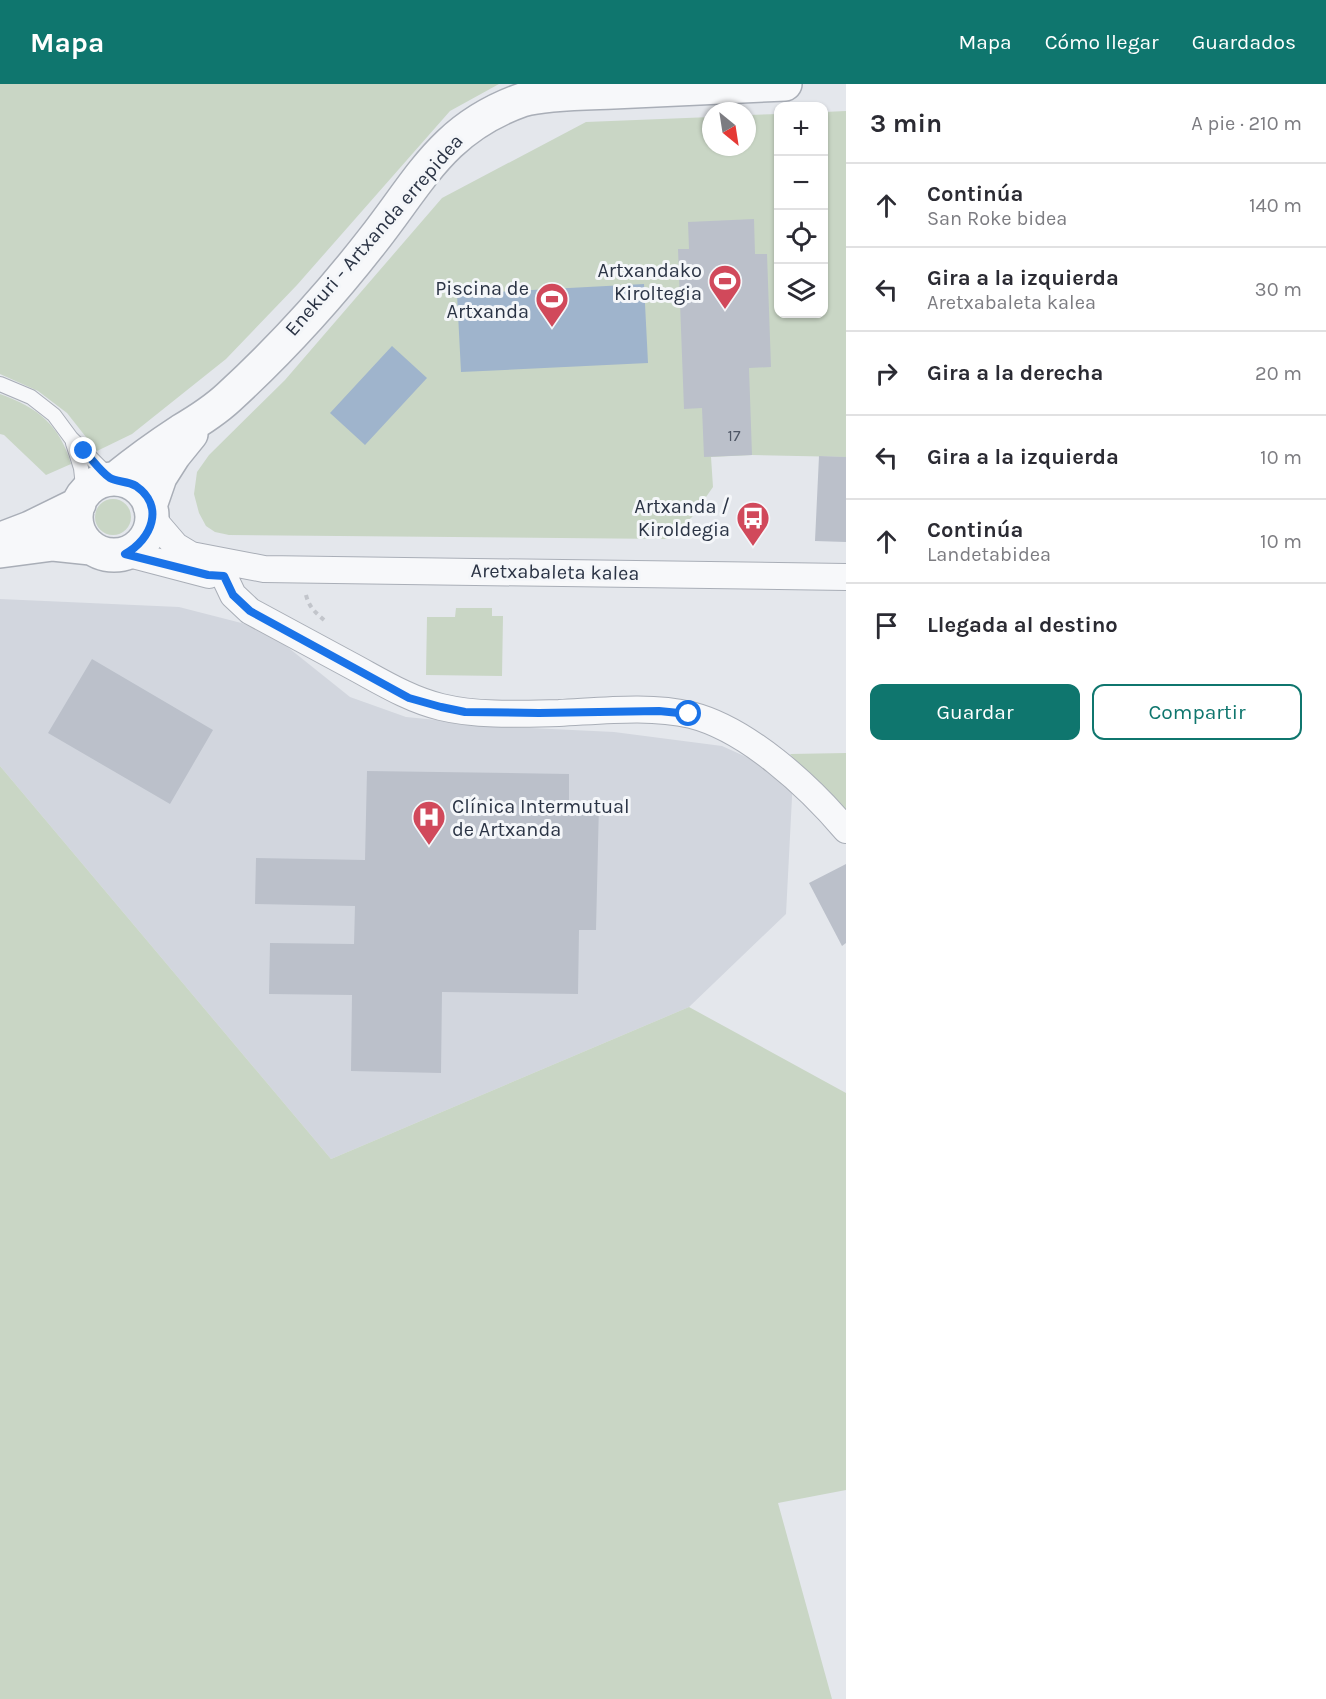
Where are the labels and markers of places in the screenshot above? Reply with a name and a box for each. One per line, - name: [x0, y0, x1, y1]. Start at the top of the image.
- place label: Artxandako Kiroltegia: [597, 259, 702, 305]
- sports icon: Artxandako Kiroltegia: [707, 263, 743, 310]
- place label: Piscina de Artxanda: [435, 277, 529, 323]
- sports icon: Piscina de Artxanda: [534, 281, 570, 328]
- place label: Artxanda / Kiroldegia: [634, 495, 730, 541]
- bus stop icon: Artxanda / Kiroldegia: [735, 500, 771, 547]
- place label: Clínica Intermutual de Artxanda: [452, 795, 630, 841]
- hospital icon: Clínica Intermutual de Artxanda: [411, 799, 447, 846]

